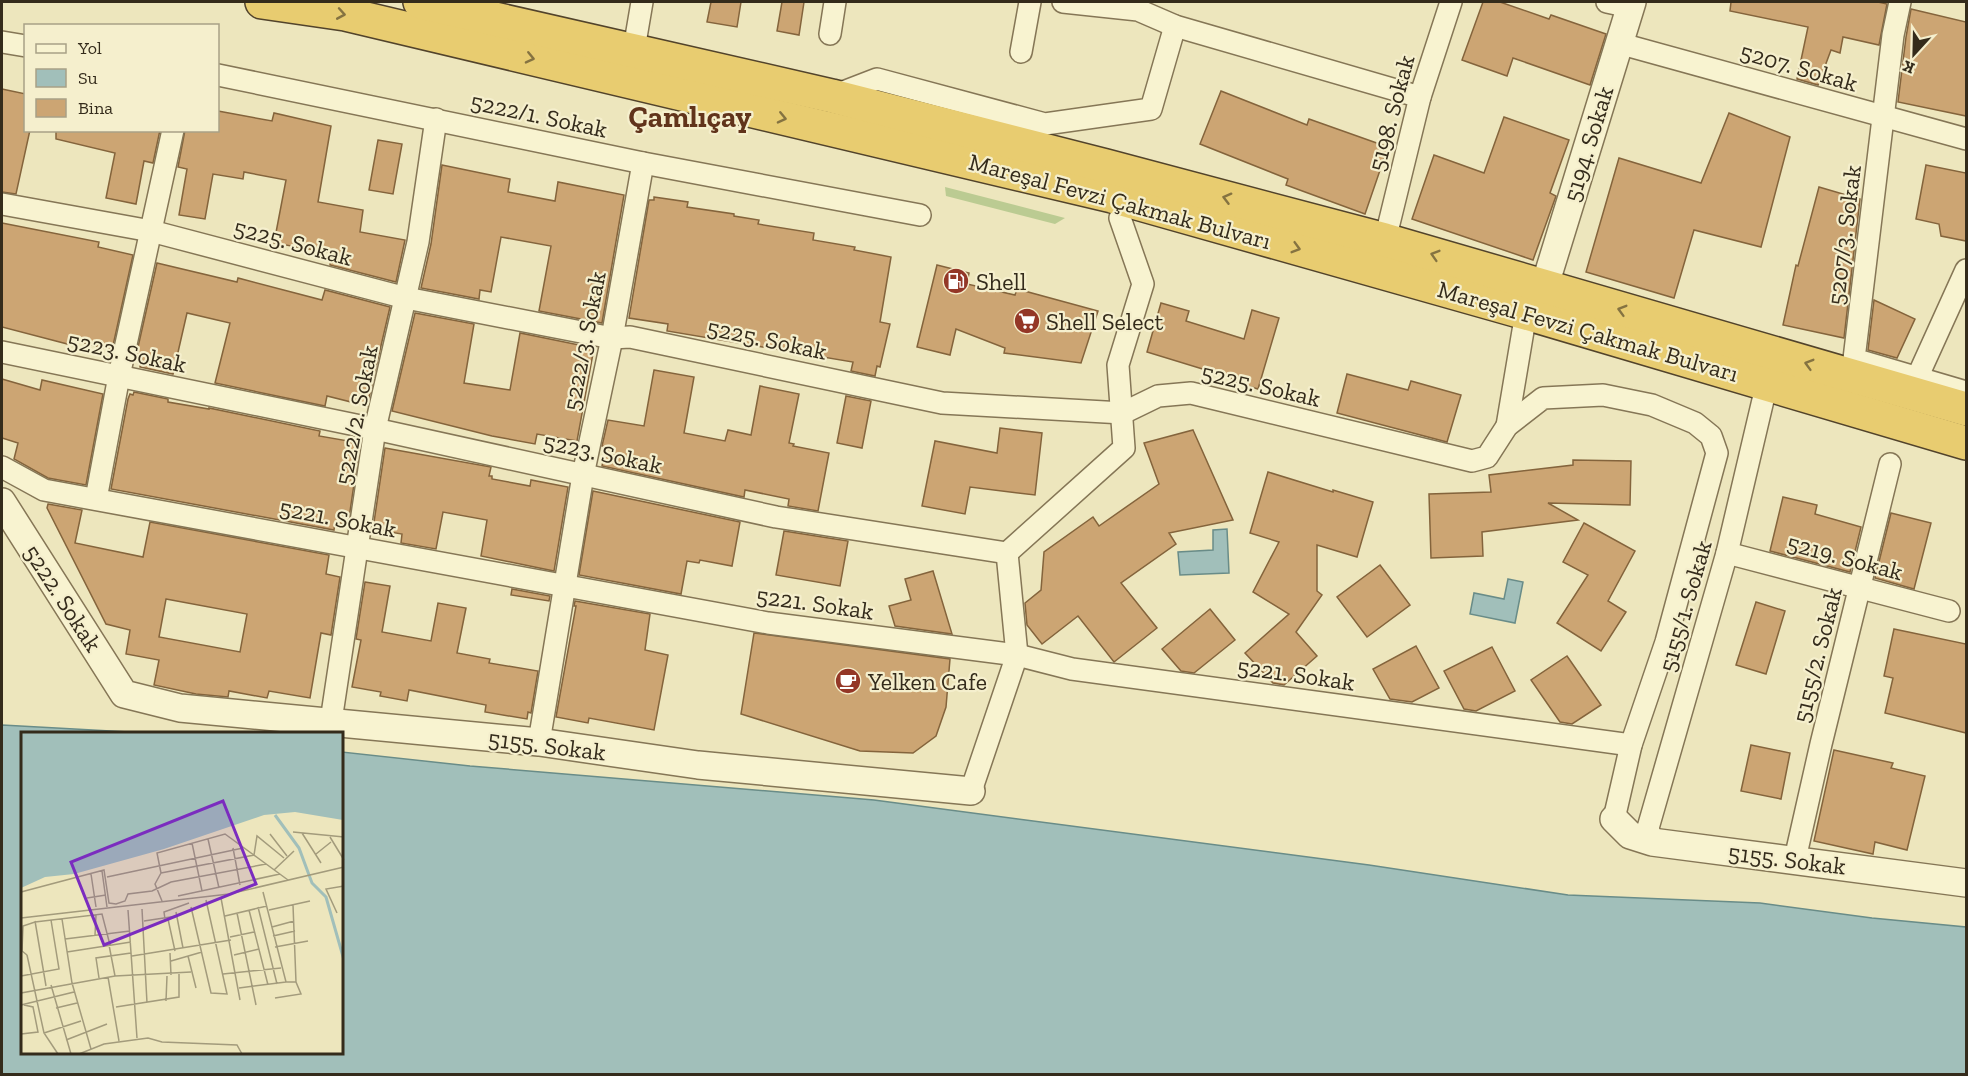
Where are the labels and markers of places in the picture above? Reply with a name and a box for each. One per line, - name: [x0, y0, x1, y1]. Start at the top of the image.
- fuel station icon: Shell: [941, 266, 971, 296]
- place label: Shell: [976, 267, 1026, 296]
- supermarket icon: Shell Select: [1012, 306, 1042, 336]
- place label: Shell Select: [1046, 307, 1164, 336]
- cafe icon: Yelken Cafe: [833, 666, 863, 696]
- place label: Yelken Cafe: [867, 667, 987, 696]

